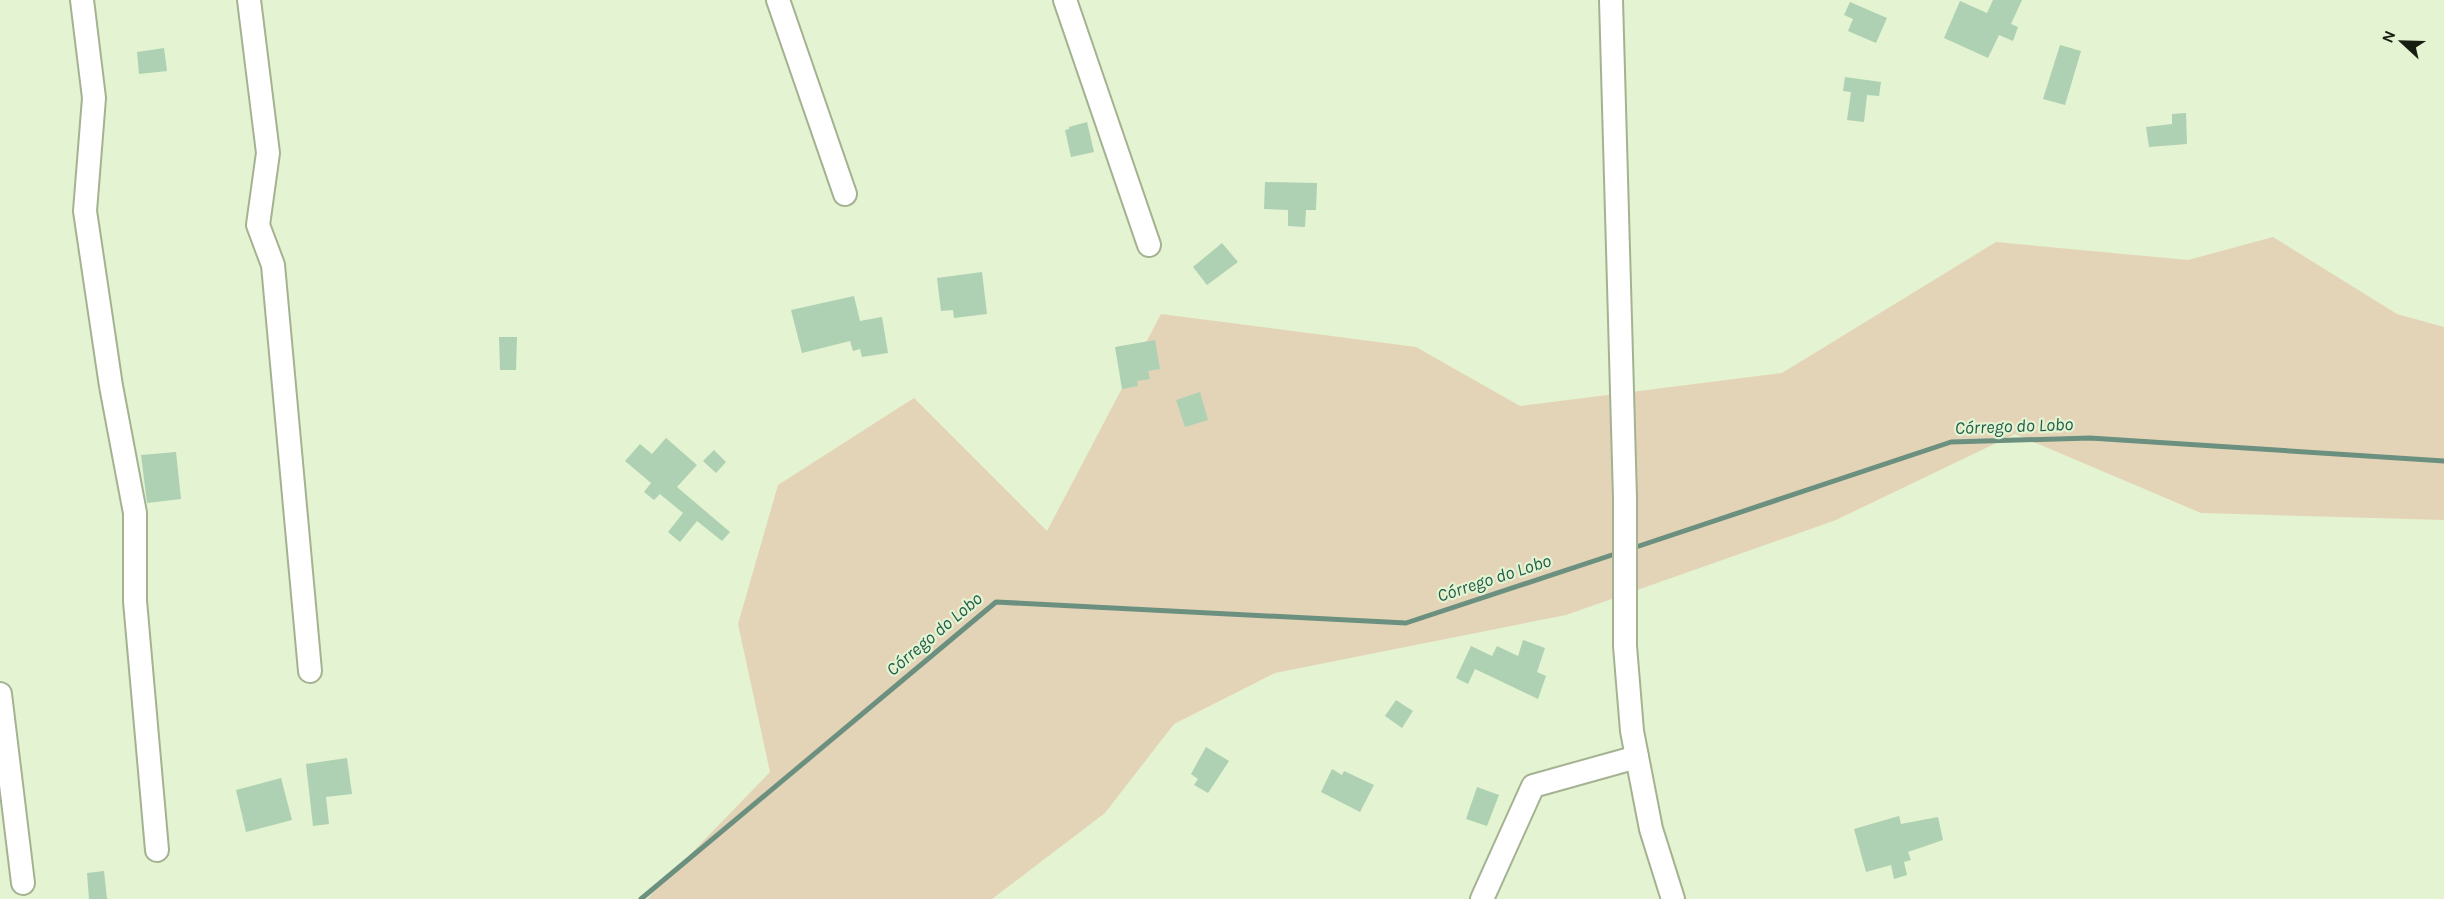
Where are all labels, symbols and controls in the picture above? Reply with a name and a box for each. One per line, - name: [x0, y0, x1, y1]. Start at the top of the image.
- north arrow: [2372, 12, 2432, 72]
- text: N: [2378, 28, 2400, 45]
- water label: Córrego do Lobo: [1954, 413, 2074, 439]
- water label: Córrego do Lobo: [1434, 549, 1554, 607]
- water label: Córrego do Lobo: [882, 587, 987, 680]

